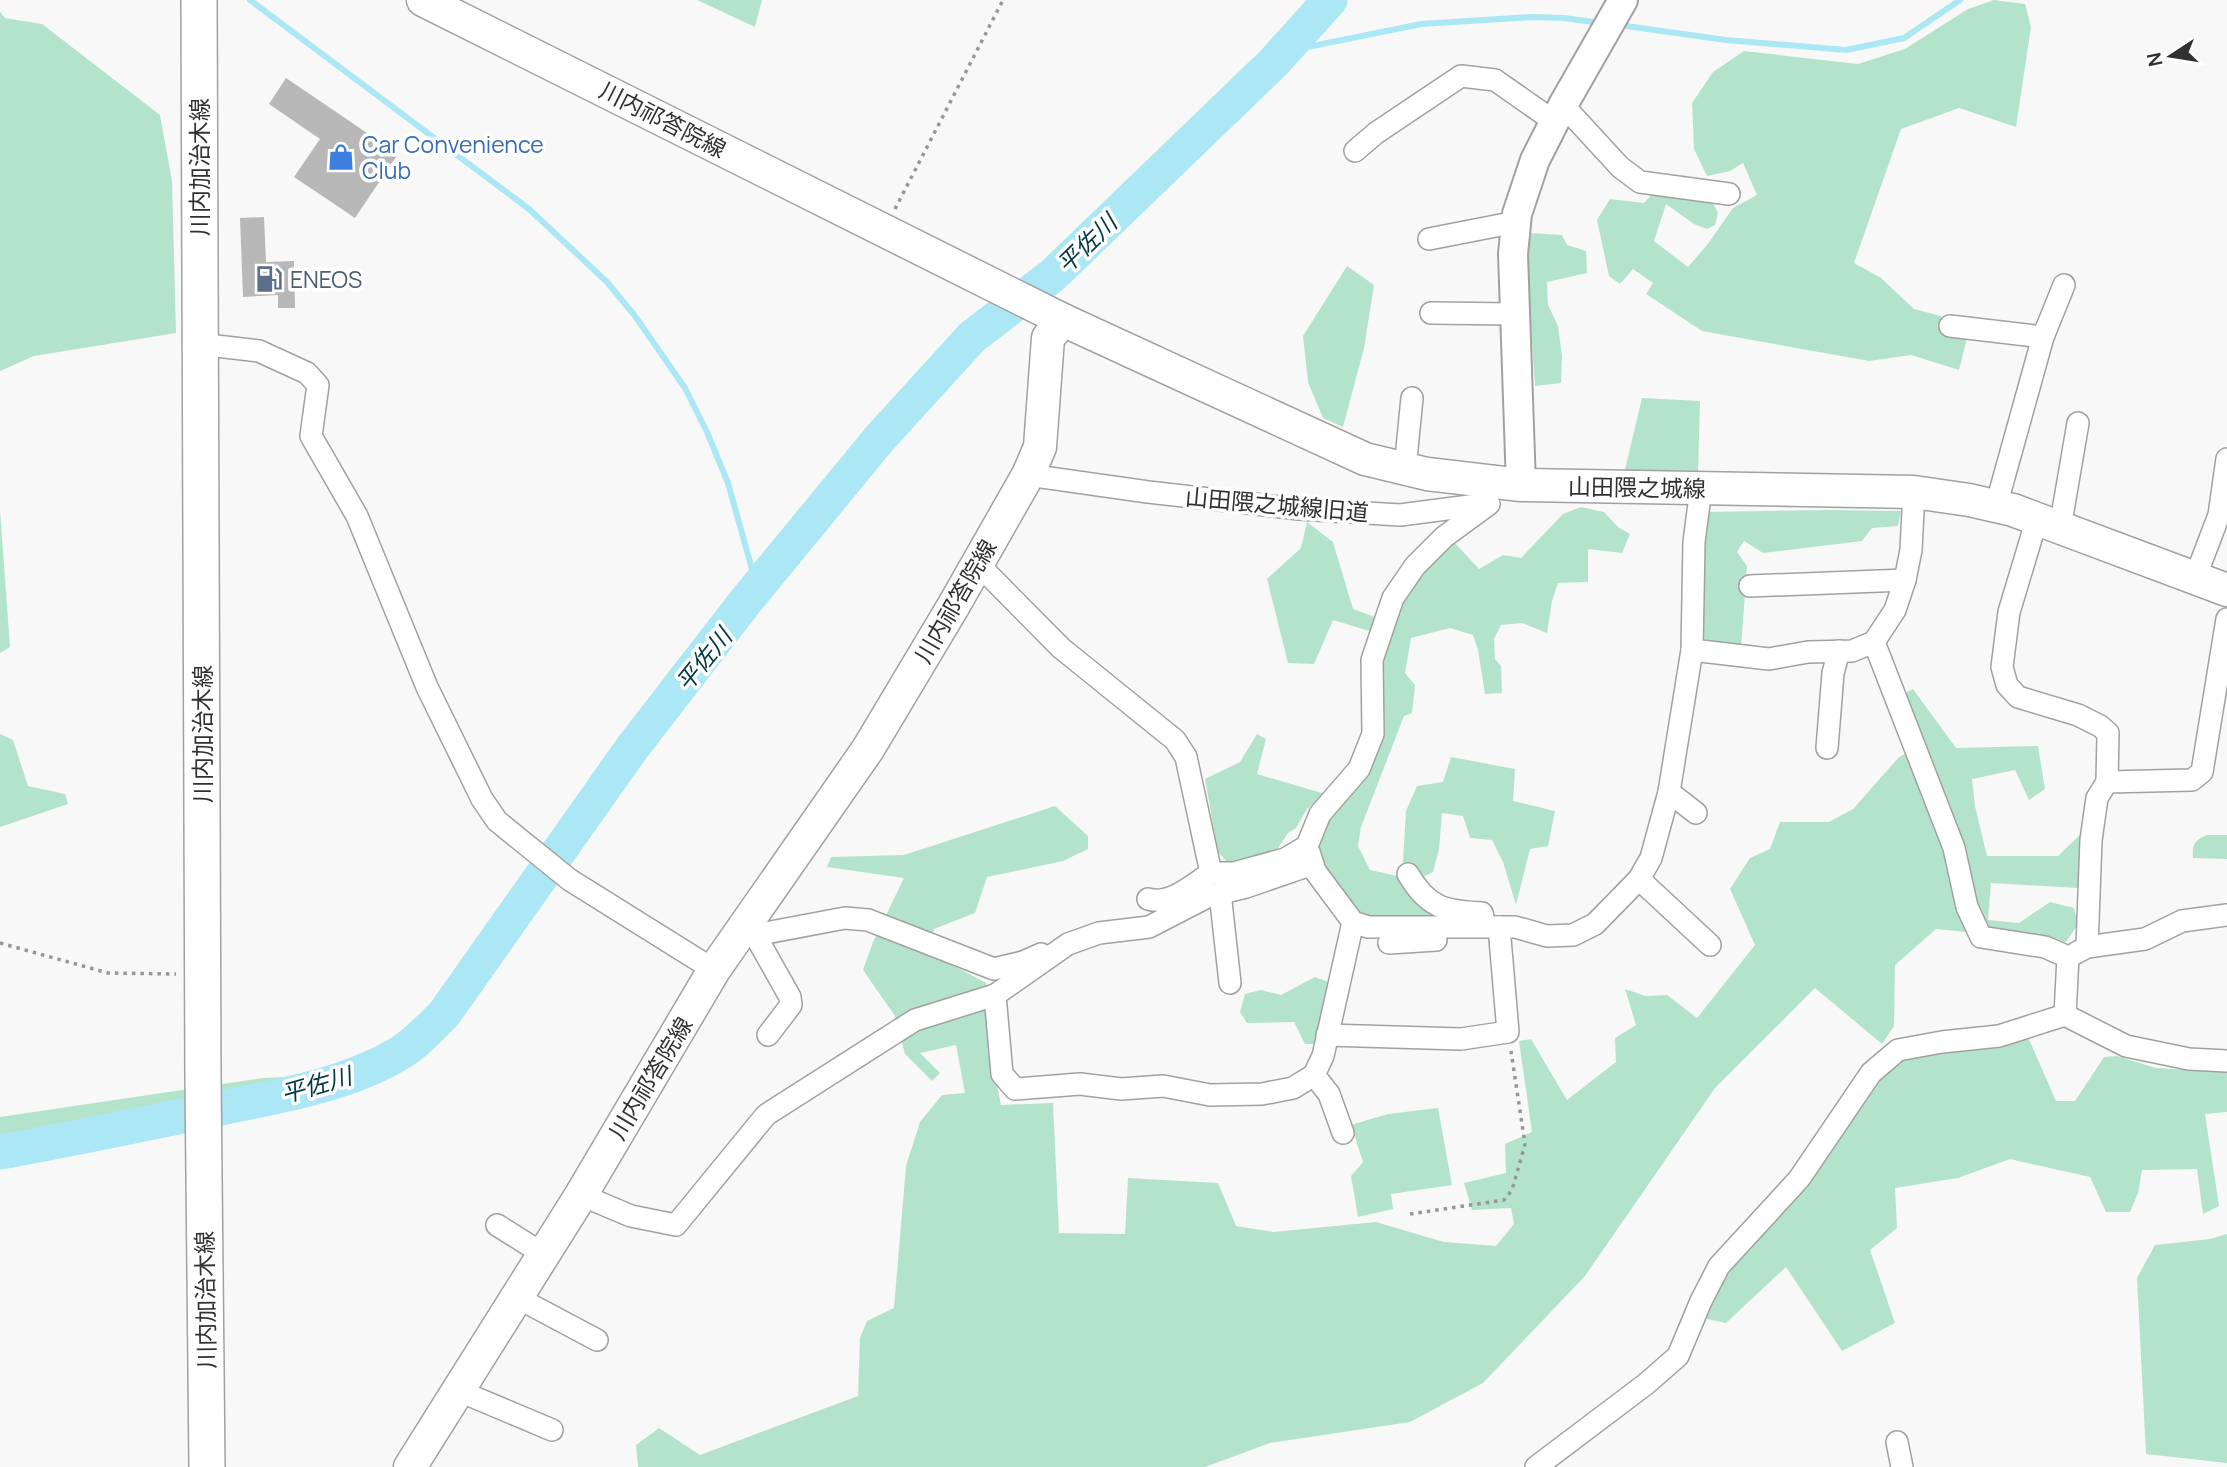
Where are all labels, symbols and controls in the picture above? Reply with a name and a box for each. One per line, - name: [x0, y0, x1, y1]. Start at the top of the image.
- north arrow: [2136, 21, 2206, 91]
- text: N: [2140, 50, 2169, 69]
- street label: 川内祁答院線: [594, 73, 732, 165]
- street label: 川内加治木線: [183, 98, 215, 236]
- place label: Car Convenience Club: [362, 128, 544, 186]
- shop icon: Car Convenience Club: [326, 142, 356, 172]
- water label: 平佐川: [1049, 204, 1126, 280]
- place label: ENEOS: [290, 263, 362, 295]
- fuel station icon: ENEOS: [254, 264, 284, 294]
- street label: 山田隈之城線: [1568, 470, 1706, 504]
- street label: 山田隈之城線旧道: [1184, 480, 1370, 528]
- street label: 川内祁答院線: [907, 533, 1003, 669]
- water label: 平佐川: [668, 618, 740, 697]
- street label: 川内加治木線: [186, 665, 218, 803]
- street label: 川内祁答院線: [601, 1011, 699, 1145]
- water label: 平佐川: [277, 1057, 358, 1110]
- street label: 川内加治木線: [188, 1231, 222, 1369]

